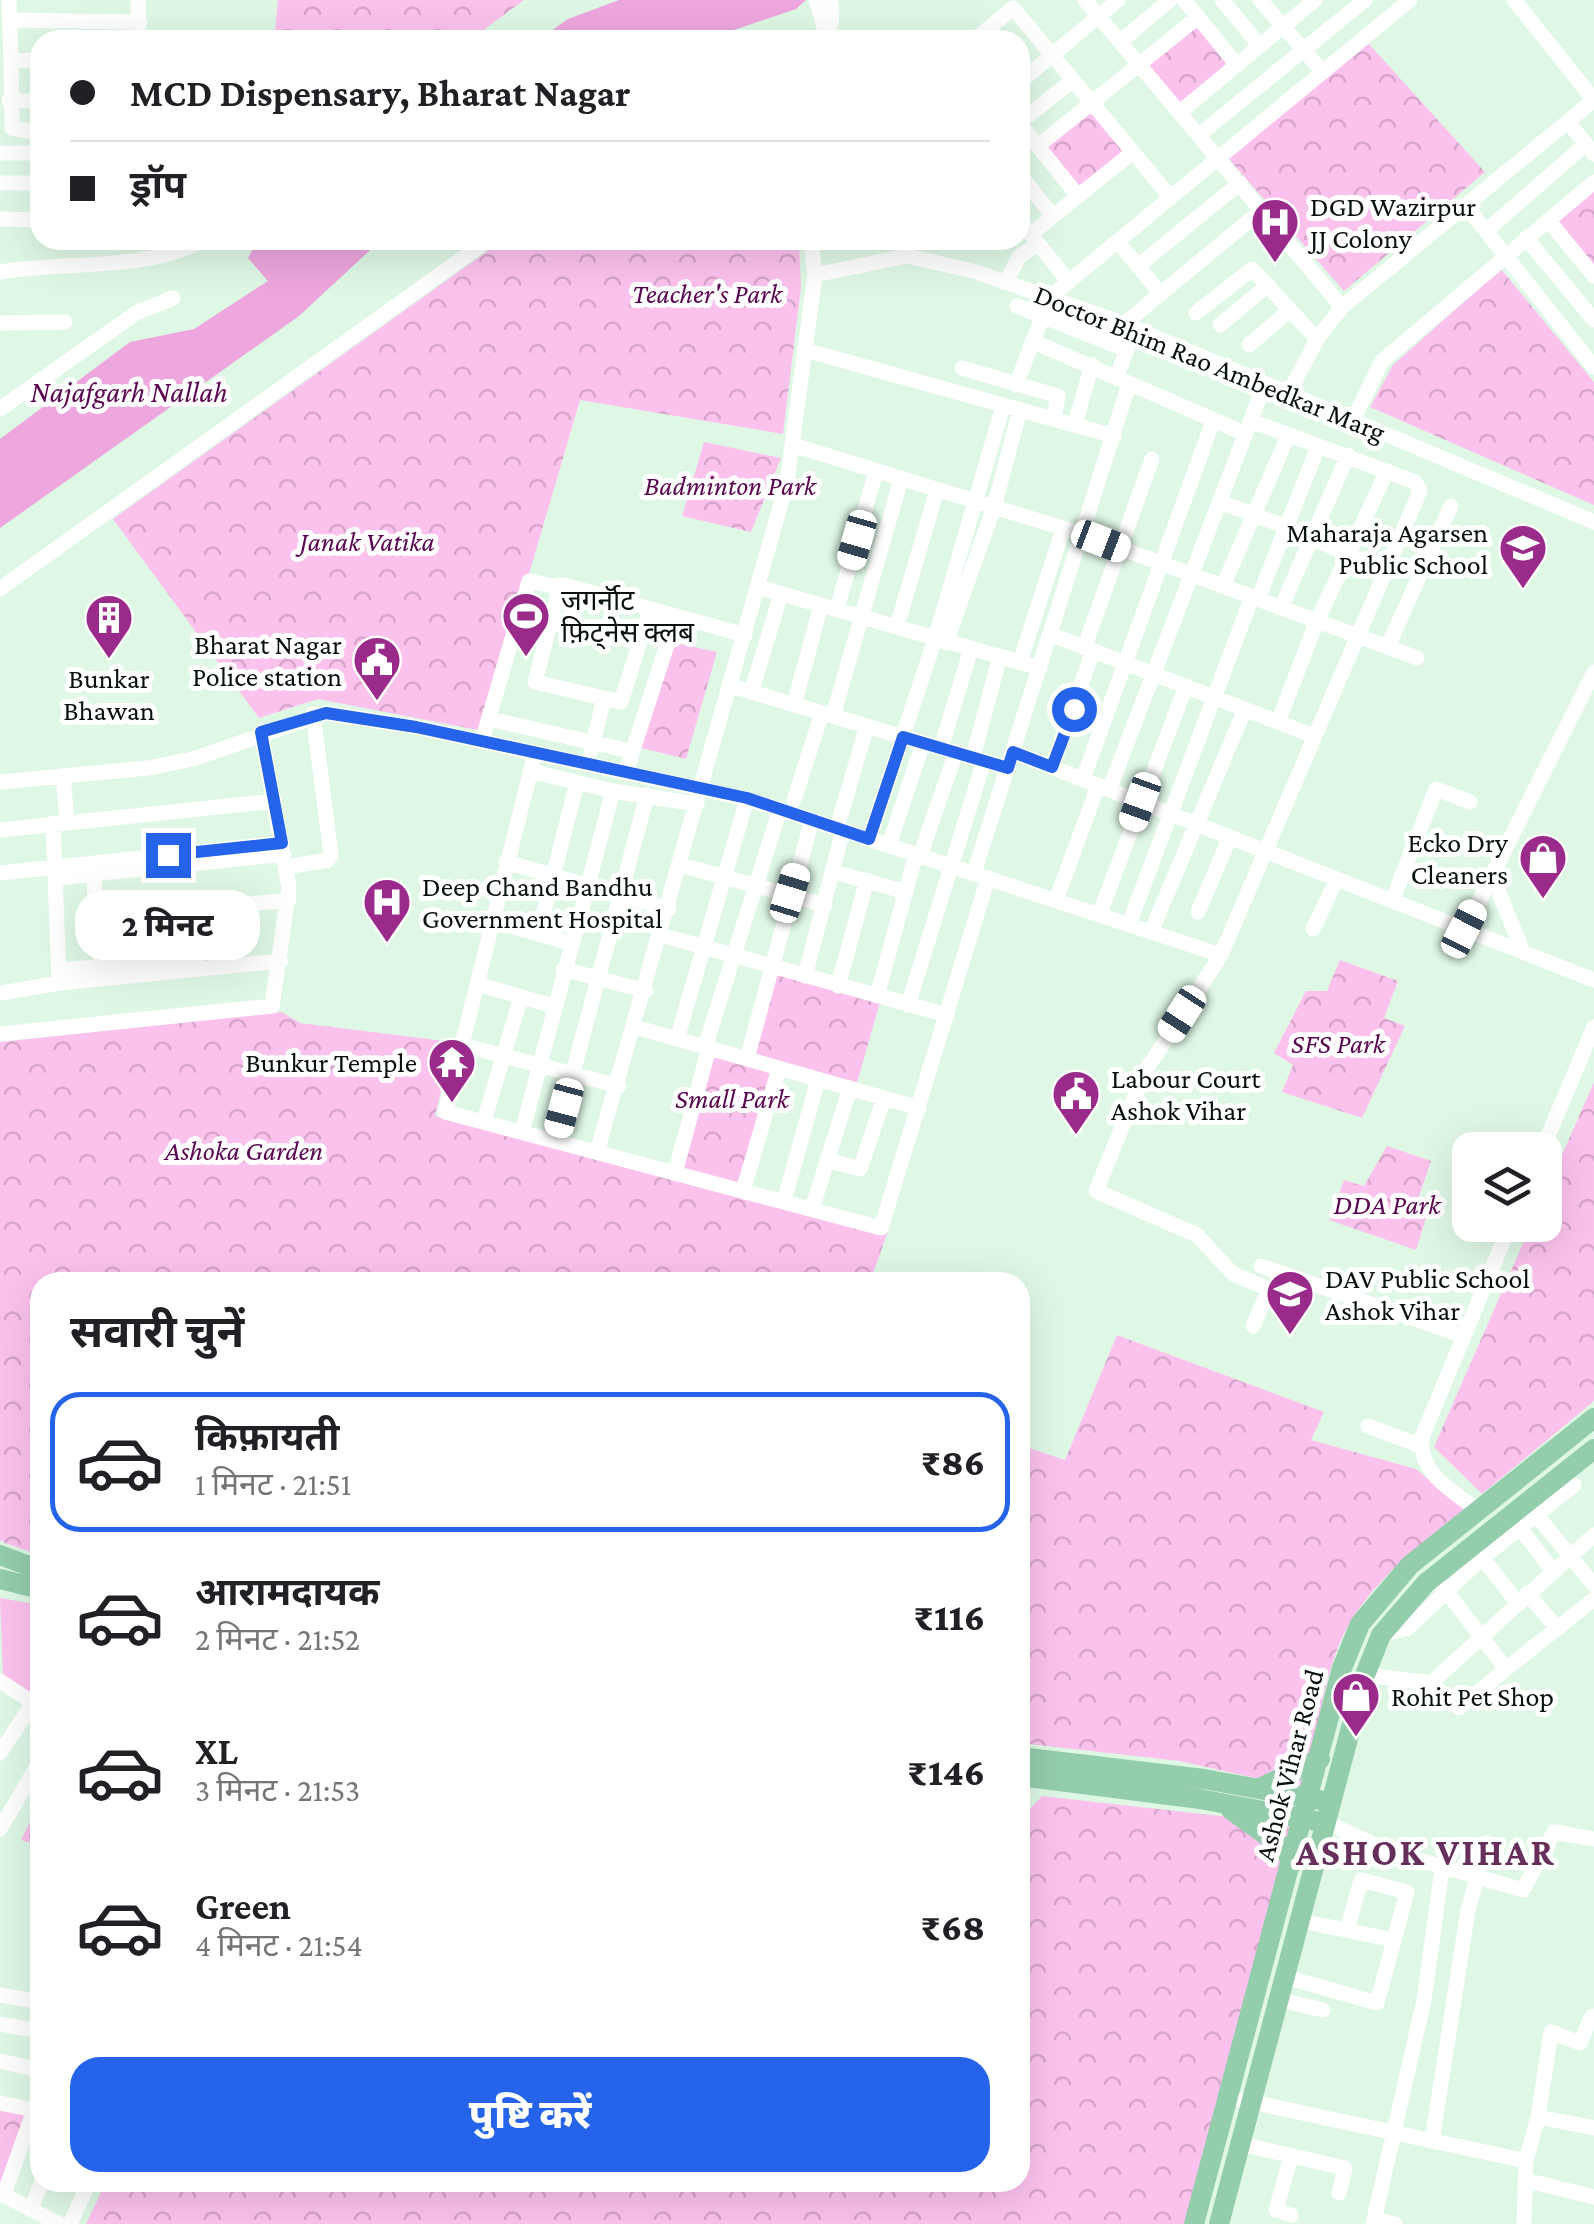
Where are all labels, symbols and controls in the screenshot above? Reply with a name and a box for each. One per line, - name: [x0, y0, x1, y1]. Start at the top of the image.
- text: MCD Dispensary, Bharat Nagar: [130, 72, 630, 114]
- text: ड्रॉप: [130, 164, 186, 206]
- place label: DGD Wazirpur JJ Colony: [1307, 191, 1476, 254]
- hospital icon: DGD Wazirpur JJ Colony: [1249, 196, 1301, 264]
- park label: Teacher's Park: [632, 278, 784, 309]
- street label: Doctor Bhim Rao Ambedkar Marg: [1030, 278, 1390, 448]
- water label: Najafgarh Nallah: [30, 375, 228, 409]
- park label: Badminton Park: [644, 470, 818, 501]
- car: [834, 507, 880, 573]
- car: [1068, 516, 1134, 566]
- place label: Maharaja Agarsen Public School: [1286, 517, 1488, 580]
- school or university icon: Maharaja Agarsen Public School: [1497, 522, 1549, 590]
- park label: Janak Vatika: [294, 526, 435, 557]
- place label: जगर्नॉट फ़िट्नेस क्लब: [561, 584, 695, 650]
- sports icon: जगर्नॉट फ़िट्नेस क्लब: [500, 590, 552, 658]
- building icon: Bunkar Bhawan: [83, 592, 135, 660]
- place label: Bharat Nagar Police station: [192, 629, 342, 692]
- public building icon: Bharat Nagar Police station: [351, 634, 403, 702]
- place label: Bunkar Bhawan: [63, 663, 155, 726]
- route start: [1052, 687, 1097, 732]
- car: [1116, 769, 1164, 835]
- place label: Ecko Dry Cleaners: [1407, 827, 1509, 890]
- shop icon: Ecko Dry Cleaners: [1517, 832, 1569, 900]
- route end: [146, 833, 191, 878]
- car: [767, 860, 813, 926]
- place label: Deep Chand Bandhu Government Hospital: [422, 871, 663, 934]
- hospital icon: Deep Chand Bandhu Government Hospital: [361, 876, 413, 944]
- callout: 2 मिनट: [76, 890, 260, 960]
- car: [1437, 895, 1491, 963]
- text: 2 मिनट: [122, 907, 213, 943]
- car: [1153, 981, 1211, 1047]
- park label: SFS Park: [1291, 1028, 1387, 1059]
- temple icon: Bunkur Temple: [426, 1036, 478, 1104]
- place label: Bunkur Temple: [245, 1047, 417, 1078]
- place label: Labour Court Ashok Vihar: [1111, 1063, 1261, 1126]
- public building icon: Labour Court Ashok Vihar: [1050, 1068, 1102, 1136]
- car: [542, 1075, 586, 1141]
- park label: Small Park: [675, 1083, 791, 1114]
- map controls: [1452, 1132, 1562, 1242]
- button: layers: [1452, 1132, 1562, 1242]
- park label: Ashoka Garden: [163, 1135, 323, 1166]
- park label: DDA Park: [1334, 1189, 1442, 1220]
- place label: DAV Public School Ashok Vihar: [1325, 1263, 1530, 1326]
- school or university icon: DAV Public School Ashok Vihar: [1264, 1268, 1316, 1336]
- text: सवारी चुनें: [70, 1307, 244, 1357]
- text: किफ़ायती: [195, 1416, 339, 1458]
- icon: car: [75, 1417, 165, 1507]
- text: ₹86: [921, 1441, 985, 1483]
- text: 1 मिनट · 21:51: [195, 1466, 351, 1502]
- text: आरामदायक: [195, 1571, 379, 1613]
- icon: car: [75, 1572, 165, 1662]
- text: ₹116: [913, 1596, 985, 1638]
- text: 2 मिनट · 21:52: [195, 1621, 360, 1657]
- street label: Ashok Vihar Road: [1248, 1665, 1330, 1864]
- shop icon: Rohit Pet Shop: [1330, 1670, 1382, 1738]
- place label: Rohit Pet Shop: [1391, 1681, 1554, 1712]
- icon: car: [75, 1727, 165, 1817]
- text: XL: [195, 1730, 238, 1772]
- text: ₹146: [907, 1751, 985, 1793]
- text: 3 मिनट · 21:53: [195, 1772, 360, 1808]
- district label: ASHOK VIHAR: [1295, 1831, 1556, 1873]
- icon: car: [75, 1882, 165, 1972]
- text: Green: [195, 1885, 291, 1927]
- text: ₹68: [921, 1906, 985, 1948]
- text: 4 मिनट · 21:54: [195, 1927, 363, 1963]
- button: पुष्टि करें: [70, 2057, 990, 2172]

